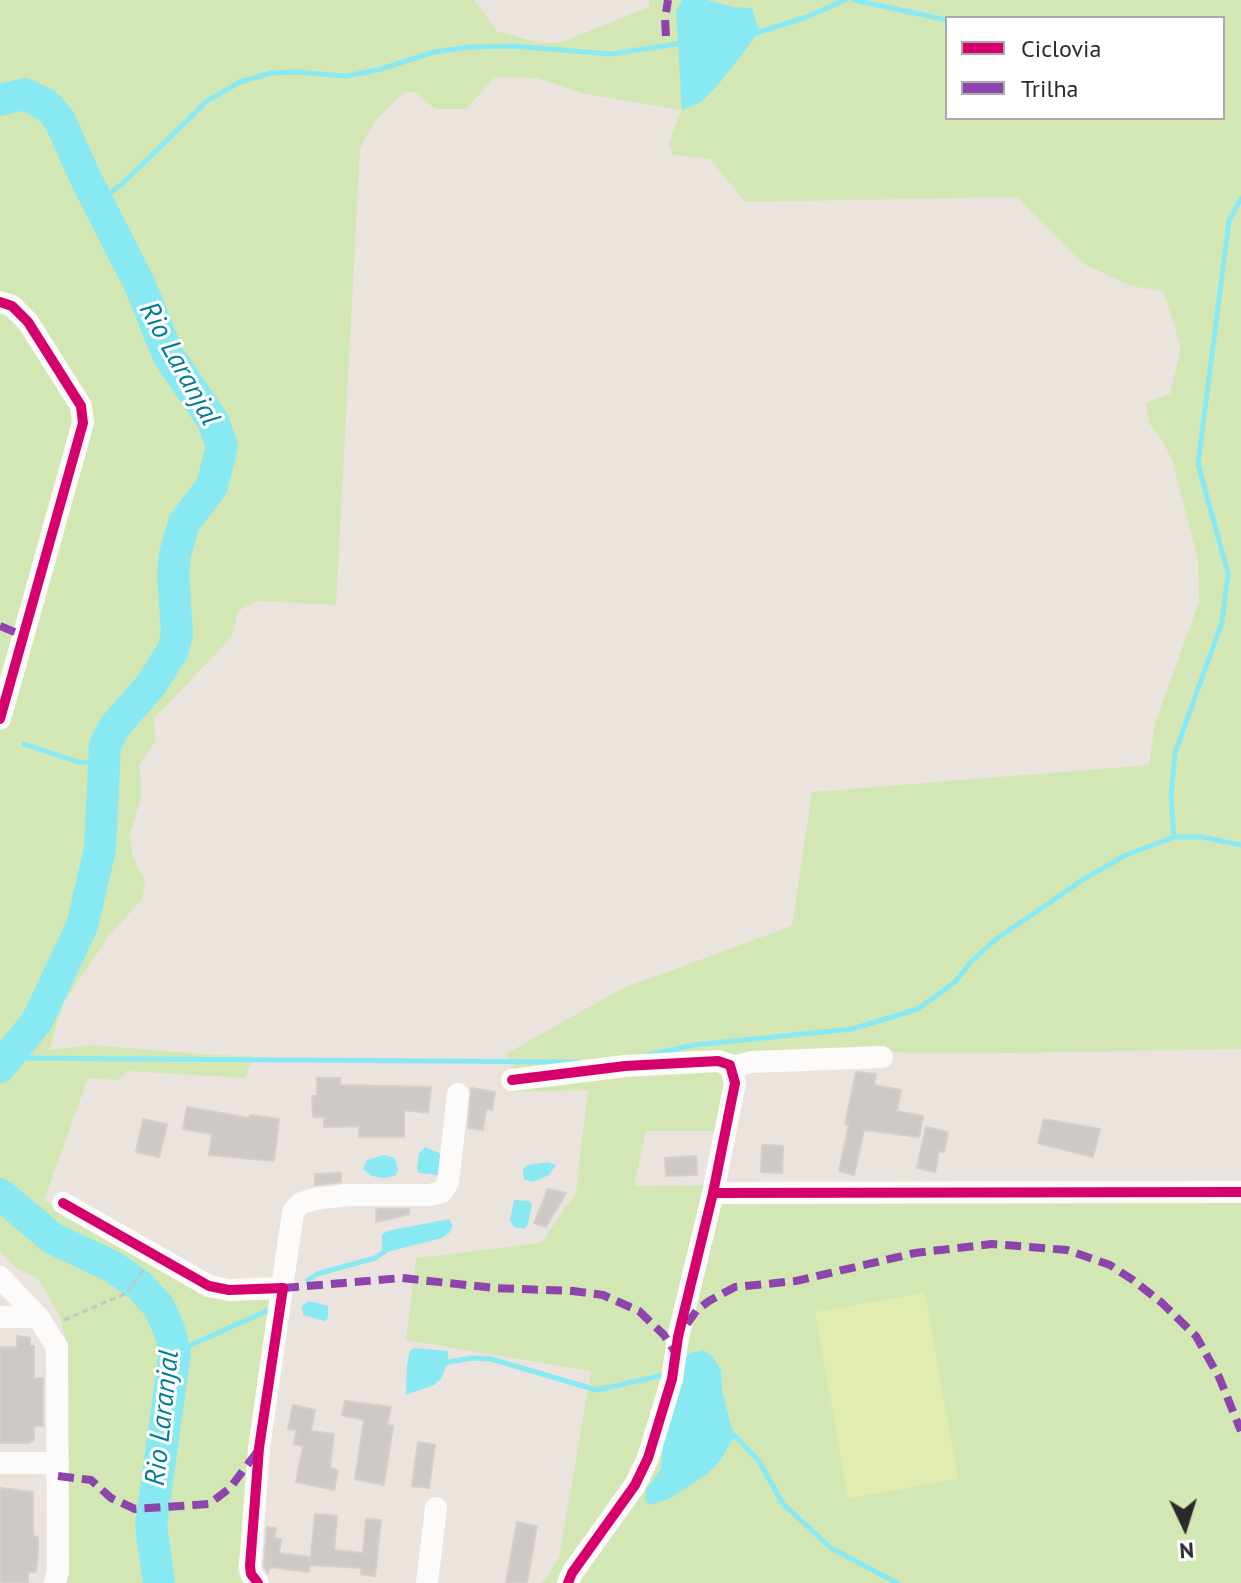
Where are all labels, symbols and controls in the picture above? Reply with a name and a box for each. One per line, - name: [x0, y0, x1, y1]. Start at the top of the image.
- legend: [945, 16, 1225, 120]
- text: Ciclovia: [1021, 33, 1101, 64]
- text: Trilha: [1021, 73, 1078, 104]
- water label: Rio Laranjal: [131, 296, 227, 432]
- water label: Rio Laranjal: [139, 1349, 187, 1487]
- north arrow: [1145, 1487, 1225, 1567]
- text: N: [1178, 1536, 1195, 1565]

